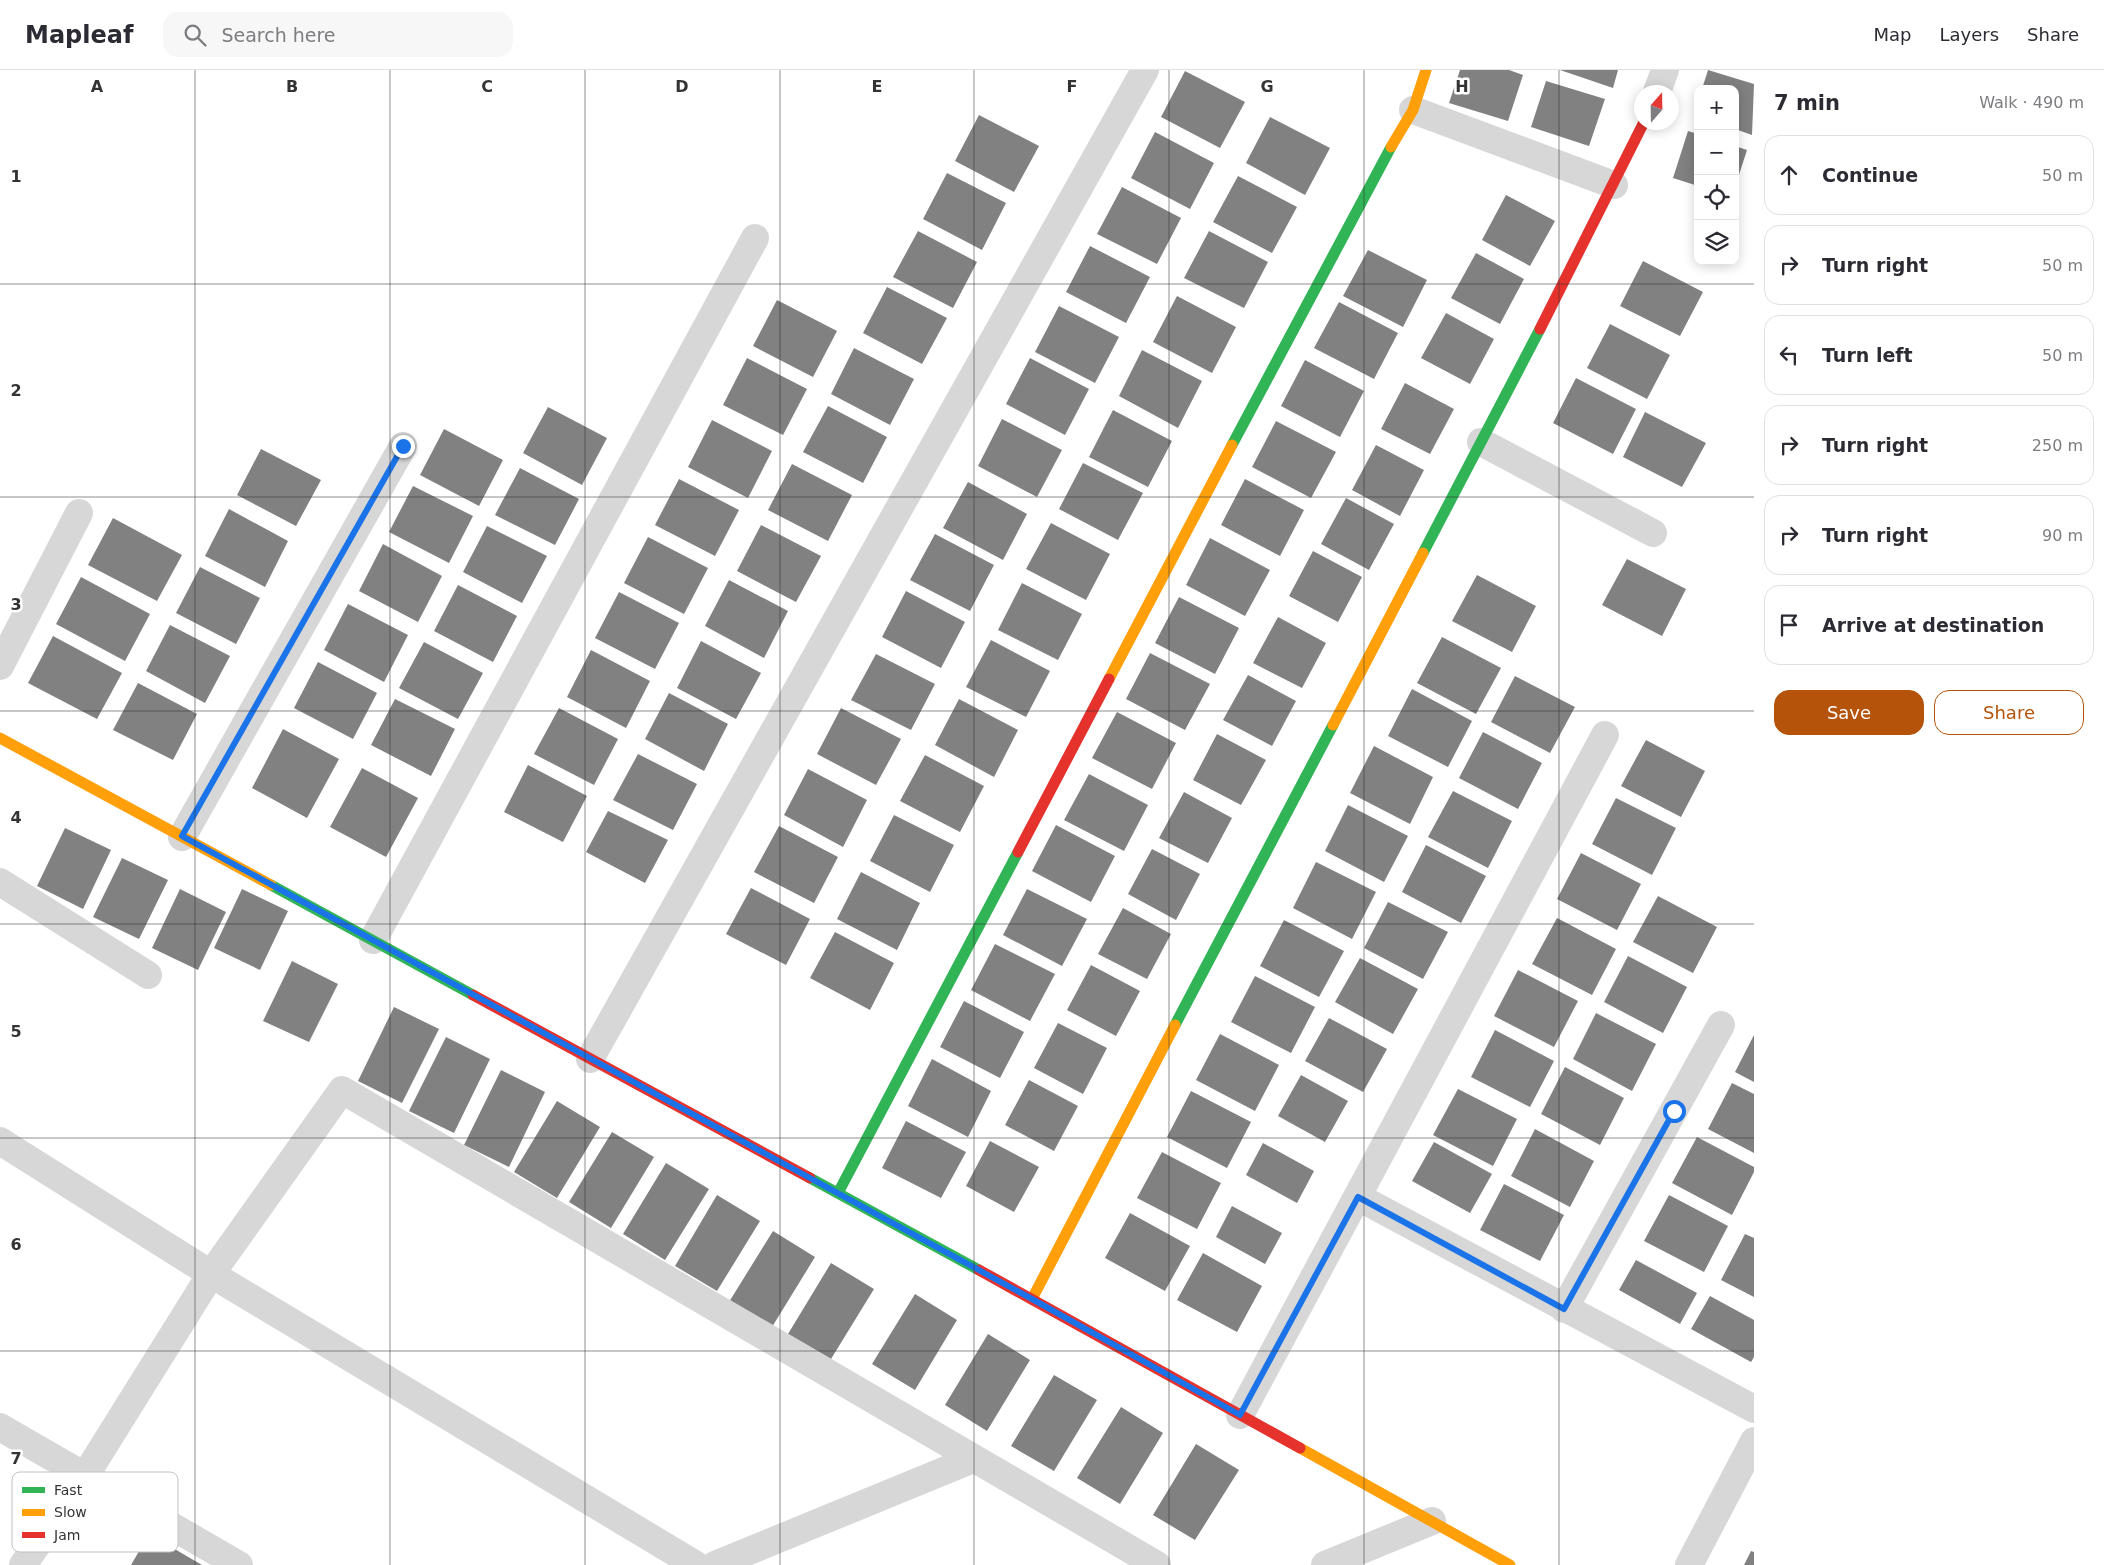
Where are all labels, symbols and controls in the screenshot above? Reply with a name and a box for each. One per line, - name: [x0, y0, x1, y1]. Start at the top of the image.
- search box: [163, 12, 513, 57]
- text: Mapleaf: [25, 21, 133, 49]
- icon: search: [181, 21, 209, 49]
- text: Search here: [221, 24, 336, 46]
- text: Map: [1873, 24, 1911, 45]
- text: Layers: [1939, 24, 1999, 45]
- text: Share: [2027, 24, 2079, 45]
- text: A: [91, 77, 104, 96]
- text: B: [286, 77, 298, 96]
- text: C: [481, 77, 493, 96]
- text: D: [675, 77, 689, 96]
- text: E: [872, 77, 882, 96]
- text: F: [1067, 77, 1077, 96]
- text: G: [1260, 77, 1274, 96]
- text: H: [1455, 77, 1469, 96]
- north arrow: [1634, 85, 1679, 130]
- map controls: [1694, 85, 1739, 265]
- button: +: [1694, 85, 1739, 130]
- text: 7 min: [1774, 91, 1840, 115]
- text: Walk · 490 m: [1979, 93, 2084, 112]
- button: −: [1694, 130, 1739, 175]
- icon: ahead: [1775, 161, 1803, 189]
- text: Continue: [1822, 164, 1918, 186]
- text: 50 m: [2042, 166, 2083, 185]
- text: 1: [10, 167, 22, 186]
- button: locate: [1694, 175, 1739, 220]
- button: layers: [1694, 220, 1739, 265]
- icon: right: [1775, 251, 1803, 279]
- text: Turn right: [1822, 254, 1928, 276]
- text: 50 m: [2042, 256, 2083, 275]
- icon: left: [1775, 341, 1803, 369]
- text: Turn left: [1822, 344, 1913, 366]
- text: 50 m: [2042, 346, 2083, 365]
- text: 2: [10, 381, 22, 400]
- icon: right: [1775, 431, 1803, 459]
- text: Turn right: [1822, 434, 1928, 456]
- route end: [392, 435, 415, 458]
- text: 250 m: [2032, 436, 2083, 455]
- icon: right: [1775, 521, 1803, 549]
- text: Turn right: [1822, 524, 1928, 546]
- text: 90 m: [2042, 526, 2083, 545]
- text: 3: [10, 595, 22, 614]
- icon: arrive: [1775, 611, 1803, 639]
- text: Arrive at destination: [1822, 614, 2044, 636]
- button: Save: [1774, 690, 1924, 735]
- button: Share: [1934, 690, 2084, 735]
- text: 4: [10, 808, 22, 827]
- text: 5: [10, 1022, 22, 1041]
- route start: [1663, 1100, 1686, 1123]
- text: 6: [10, 1235, 22, 1254]
- text: 7: [10, 1449, 22, 1468]
- legend: [12, 1472, 178, 1552]
- text: Fast: [54, 1482, 83, 1498]
- text: Slow: [54, 1504, 87, 1520]
- text: Jam: [53, 1527, 80, 1543]

